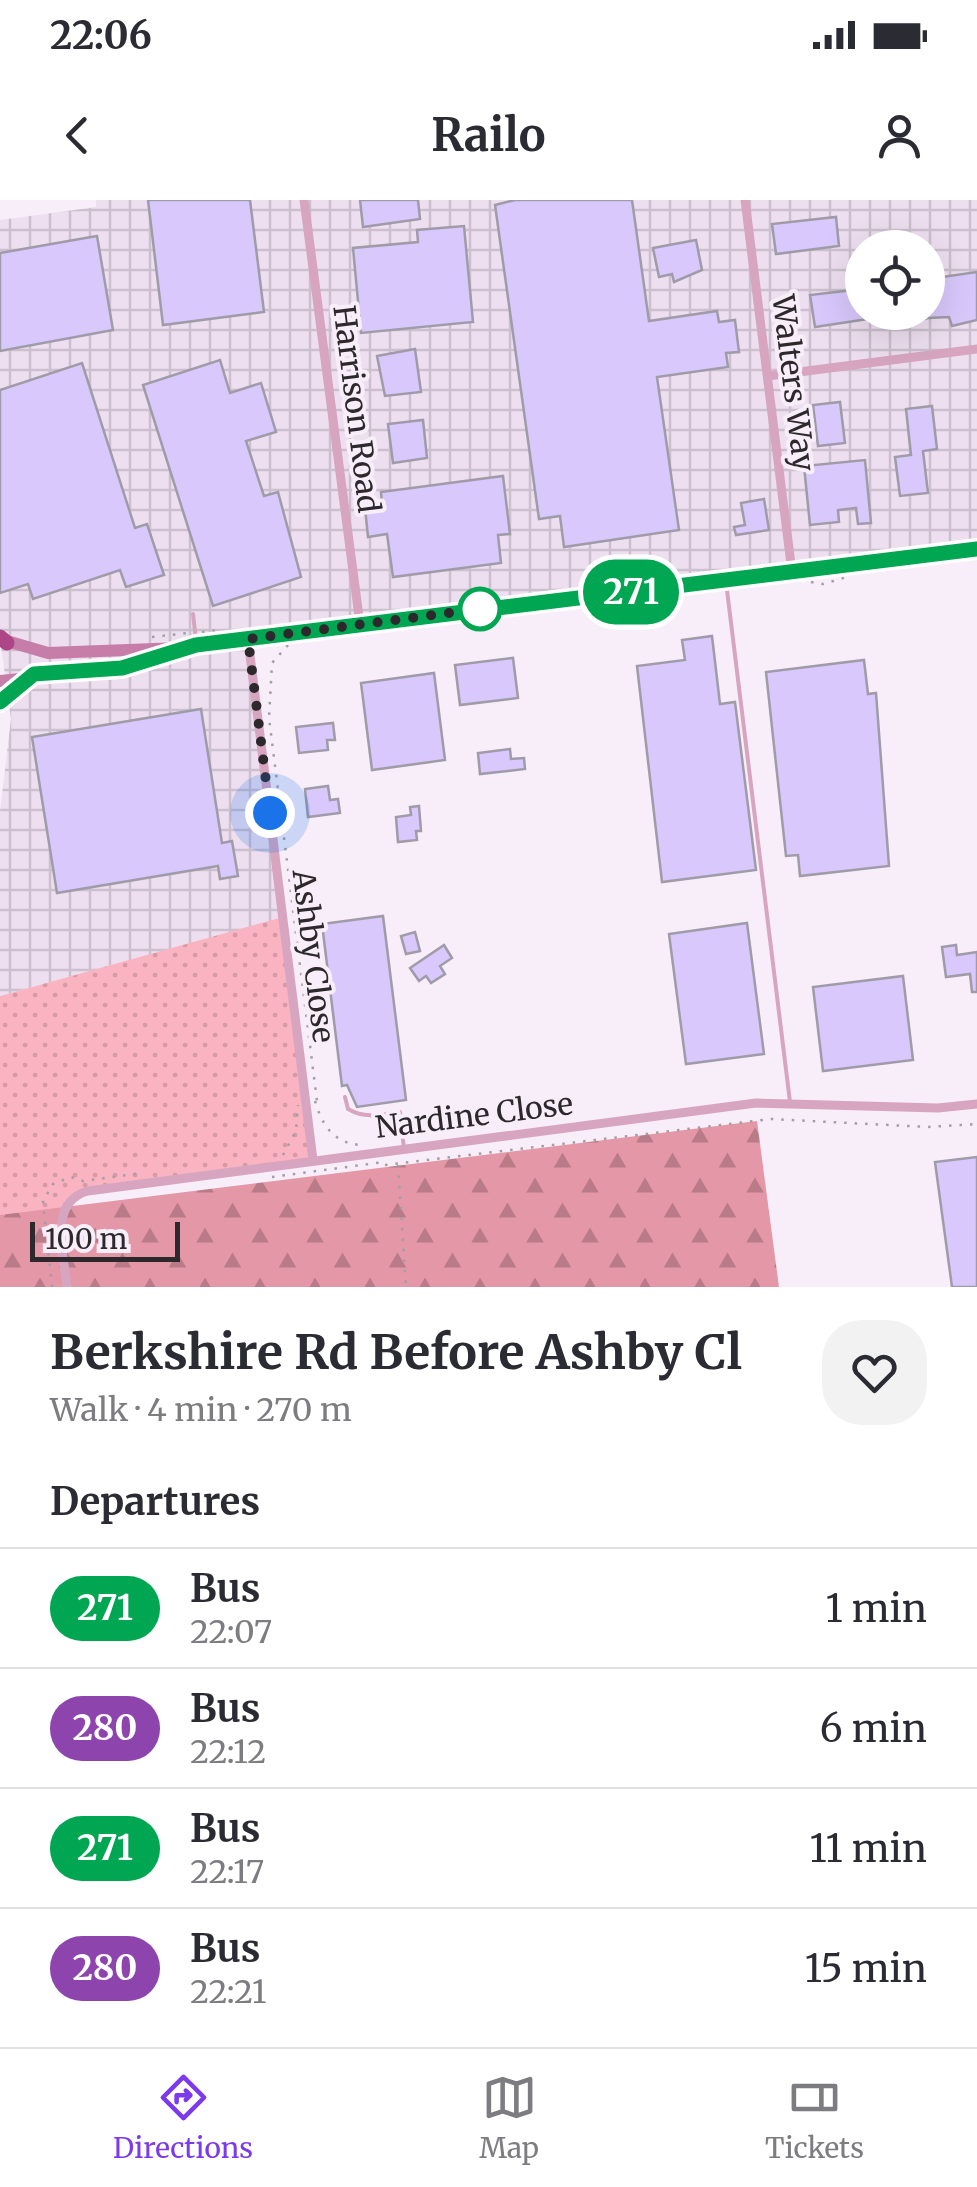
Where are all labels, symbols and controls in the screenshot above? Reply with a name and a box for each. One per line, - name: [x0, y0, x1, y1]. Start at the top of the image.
- text: 22:06: [50, 12, 152, 59]
- text: Railo: [431, 107, 546, 163]
- icon: back: [50, 108, 105, 163]
- icon: person: [872, 108, 927, 163]
- map controls: [845, 230, 945, 330]
- button: locate: [845, 230, 945, 330]
- street label: Walters Way: [764, 292, 824, 474]
- street label: Harrison Road: [325, 303, 389, 515]
- line badge: 271: [574, 560, 688, 624]
- text: 271: [603, 570, 659, 614]
- unlabelled marker: [459, 588, 501, 630]
- your location: [245, 788, 295, 838]
- street label: Ashby Close: [284, 866, 343, 1045]
- street label: Nardine Close: [373, 1084, 575, 1146]
- scale bar: [30, 1217, 180, 1262]
- text: 100 m: [45, 1221, 127, 1257]
- button: heart: [822, 1320, 927, 1425]
- text: Berkshire Rd Before Ashby Cl: [50, 1322, 742, 1382]
- text: Walk · 4 min · 270 m: [50, 1390, 352, 1430]
- text: Departures: [50, 1478, 260, 1525]
- text: Bus: [190, 1565, 260, 1612]
- text: 1 min: [826, 1585, 927, 1632]
- text: 271: [77, 1586, 133, 1630]
- text: 22:07: [190, 1612, 272, 1652]
- text: Bus: [190, 1685, 260, 1732]
- text: 6 min: [820, 1705, 927, 1752]
- text: 280: [73, 1706, 137, 1750]
- text: 22:12: [190, 1732, 266, 1772]
- text: Bus: [190, 1805, 260, 1852]
- text: 11 min: [810, 1825, 927, 1872]
- text: 271: [77, 1826, 133, 1870]
- text: 22:17: [190, 1852, 264, 1892]
- text: Bus: [190, 1925, 260, 1972]
- text: 15 min: [805, 1945, 927, 1992]
- text: 280: [73, 1946, 137, 1990]
- text: 22:21: [190, 1972, 266, 2012]
- tab: Directions: [113, 2070, 253, 2166]
- tab: Map: [479, 2070, 539, 2166]
- tab: Tickets: [765, 2070, 864, 2166]

